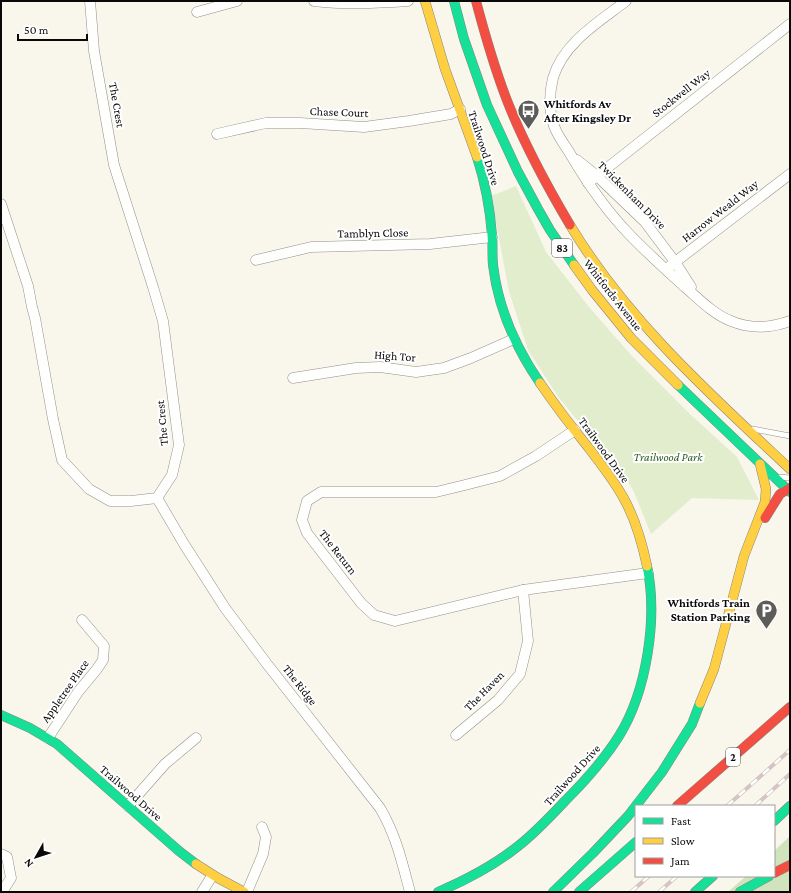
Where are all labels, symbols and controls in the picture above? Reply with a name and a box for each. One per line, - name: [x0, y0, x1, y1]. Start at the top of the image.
- scale bar: [18, 16, 87, 42]
- text: 50 m: [24, 23, 49, 37]
- street label: Stockwell Way: [649, 66, 713, 120]
- street label: The Crest: [106, 81, 128, 130]
- place label: Whitfords Av After Kingsley Dr: [543, 97, 631, 125]
- bus stop icon: Whitfords Av After Kingsley Dr: [515, 98, 541, 131]
- street label: Chase Court: [309, 104, 370, 120]
- street label: Trailwood Drive: [465, 109, 503, 187]
- street label: Twickenham Drive: [595, 158, 669, 232]
- street label: Harrow Weald Way: [679, 176, 761, 245]
- street label: Tamblyn Close: [337, 225, 409, 241]
- road number: 83: [552, 239, 572, 257]
- street label: Whitfords Avenue: [581, 257, 645, 333]
- street label: High Tor: [374, 348, 417, 364]
- street label: The Crest: [153, 399, 171, 446]
- street label: Trailwood Drive: [576, 414, 632, 486]
- park label: Trailwood Park: [634, 450, 703, 464]
- street label: The Return: [316, 527, 360, 578]
- place label: Whitfords Train Station Parking: [667, 596, 750, 624]
- parking icon: Whitfords Train Station Parking: [753, 597, 779, 630]
- street label: Appletree Place: [38, 657, 92, 725]
- street label: The Ridge: [280, 662, 320, 708]
- street label: The Haven: [461, 668, 507, 714]
- street label: Trailwood Drive: [541, 741, 603, 809]
- road number: 2: [726, 748, 740, 766]
- street label: Trailwood Drive: [97, 762, 165, 824]
- legend: [635, 805, 775, 877]
- text: Fast: [671, 814, 692, 828]
- text: Slow: [671, 834, 695, 848]
- north arrow: [16, 837, 56, 877]
- text: Jam: [670, 854, 690, 868]
- text: N: [21, 856, 35, 870]

